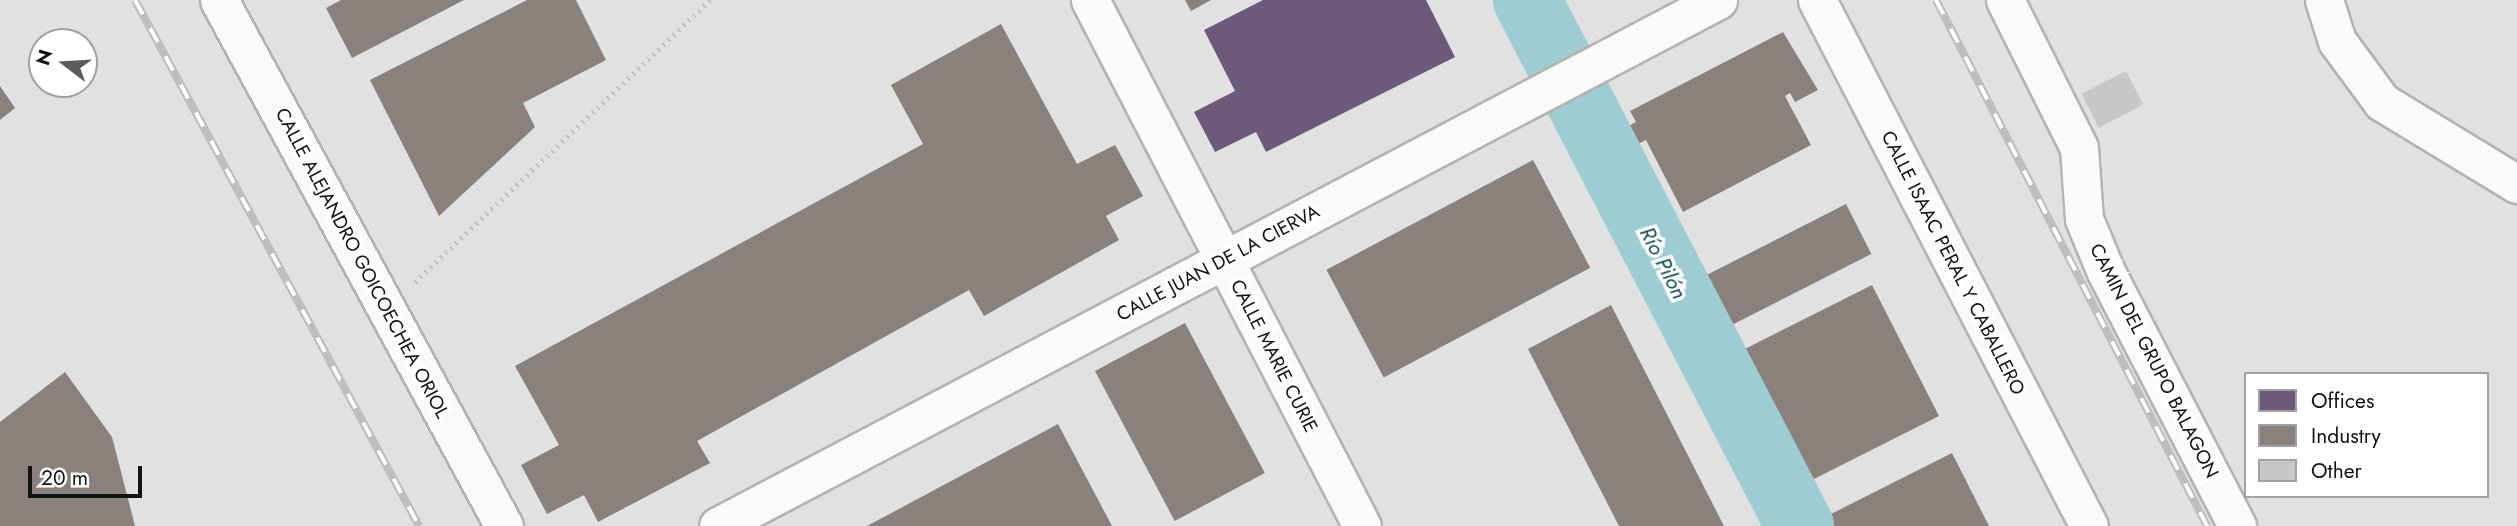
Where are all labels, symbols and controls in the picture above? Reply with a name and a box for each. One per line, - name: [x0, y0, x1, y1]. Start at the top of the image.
- north arrow: [28, 28, 98, 98]
- text: N: [29, 46, 59, 68]
- street label: CALLE ALEJANDRO GOICOECHEA ORIOL: [270, 104, 454, 422]
- street label: CALLE ISAAC PERAL Y CABALLERO: [1876, 127, 2030, 399]
- street label: CALLE JUAN DE LA CIERVA: [1113, 200, 1323, 326]
- water label: Río Pilón: [1634, 223, 1692, 303]
- street label: CAMIN DEL GRUPO BALAGON: [2085, 240, 2223, 482]
- street label: CALLE MARIE CURIE: [1226, 276, 1322, 436]
- legend: [2244, 372, 2489, 498]
- text: Offices: [2311, 386, 2374, 416]
- text: Industry: [2311, 421, 2381, 451]
- scale bar: [32, 452, 145, 496]
- text: Other: [2311, 456, 2362, 486]
- text: 20 m: [41, 463, 88, 493]

